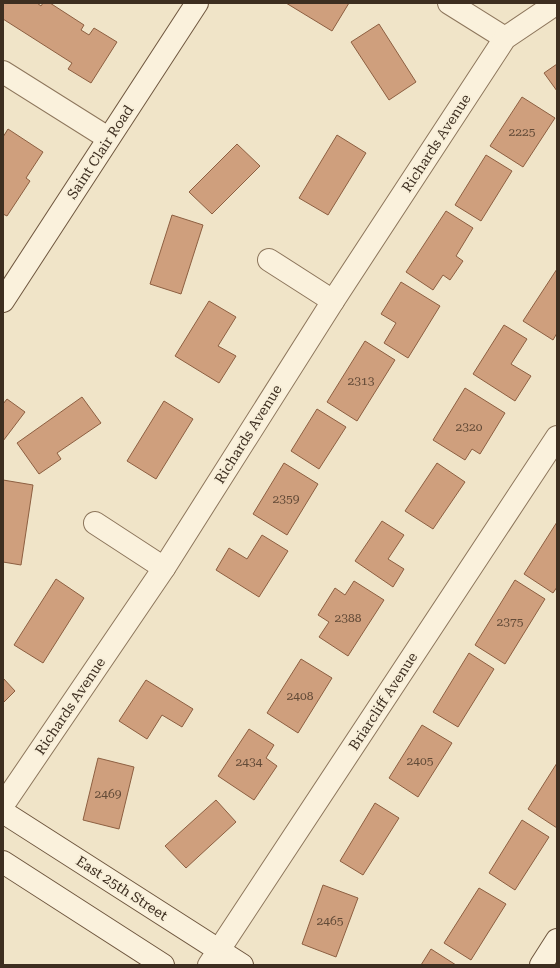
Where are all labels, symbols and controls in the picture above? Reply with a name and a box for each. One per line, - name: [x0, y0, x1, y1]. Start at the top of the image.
- street label: Richards Avenue: [398, 91, 474, 195]
- street label: Saint Clair Road: [64, 102, 136, 202]
- house number: 2225: [509, 125, 536, 139]
- house number: 2313: [348, 374, 375, 388]
- street label: Richards Avenue: [211, 381, 285, 486]
- house number: 2320: [456, 420, 483, 434]
- house number: 2359: [273, 492, 300, 506]
- house number: 2388: [335, 611, 362, 625]
- house number: 2375: [497, 615, 524, 629]
- street label: Briarcliff Avenue: [345, 649, 421, 753]
- street label: Richards Avenue: [32, 654, 109, 758]
- house number: 2408: [287, 689, 314, 703]
- house number: 2405: [407, 754, 434, 768]
- house number: 2434: [236, 755, 263, 769]
- house number: 2469: [95, 787, 122, 801]
- street label: East 25th Street: [73, 853, 171, 923]
- house number: 2465: [317, 914, 344, 928]

